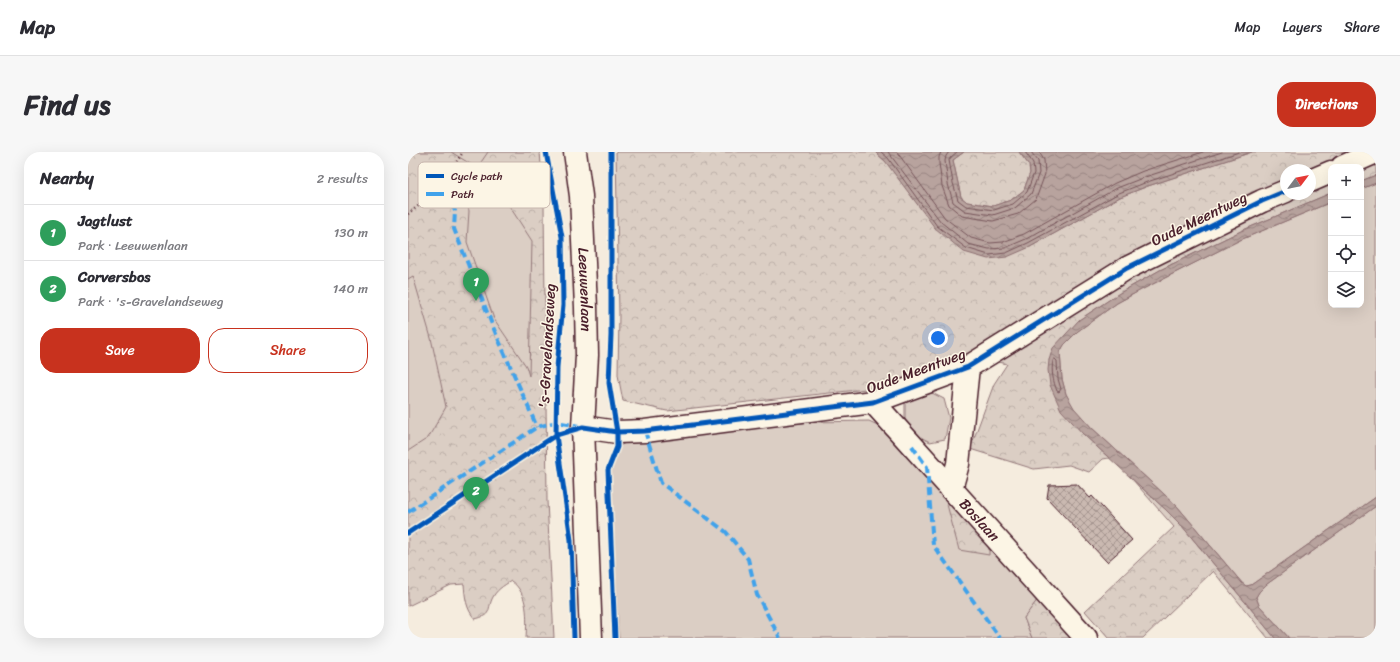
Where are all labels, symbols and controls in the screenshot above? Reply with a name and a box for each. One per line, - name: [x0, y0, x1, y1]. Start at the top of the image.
- text: Map: [20, 11, 55, 44]
- text: Map: [1235, 15, 1260, 40]
- text: Layers: [1282, 15, 1322, 40]
- text: Share: [1344, 15, 1380, 40]
- text: Find us: [24, 80, 111, 129]
- button: Directions: [1277, 82, 1376, 127]
- legend: [418, 162, 550, 208]
- text: Nearby: [40, 163, 94, 193]
- north arrow: [1280, 164, 1316, 200]
- map controls: [1328, 164, 1364, 308]
- button: +: [1328, 164, 1364, 200]
- text: 2 results: [317, 167, 368, 190]
- text: Cycle path: [451, 167, 503, 186]
- street label: Oude Meentweg: [1146, 184, 1252, 254]
- text: Path: [451, 185, 474, 204]
- button: −: [1328, 200, 1364, 236]
- text: Jagtlust: [78, 208, 132, 234]
- text: 1: [50, 221, 56, 244]
- text: 130 m: [334, 221, 368, 244]
- text: Park · Leeuwenlaan: [78, 234, 188, 257]
- button: locate: [1328, 236, 1364, 272]
- street label: Leeuwenlaan: [570, 247, 600, 332]
- text: Corversbos: [78, 264, 150, 290]
- pin: 1: [463, 268, 489, 301]
- button: layers: [1328, 272, 1364, 308]
- text: 2: [49, 277, 57, 300]
- text: 140 m: [333, 277, 368, 300]
- street label: 's-Gravelandseweg: [531, 283, 563, 409]
- text: Park · 's-Gravelandseweg: [78, 290, 223, 313]
- button: Save: [40, 328, 200, 373]
- button: Share: [208, 328, 368, 373]
- your location: [928, 328, 948, 348]
- street label: Oude Meentweg: [863, 341, 970, 401]
- pin: 2: [463, 477, 489, 510]
- street label: Boslaan: [953, 492, 1006, 548]

